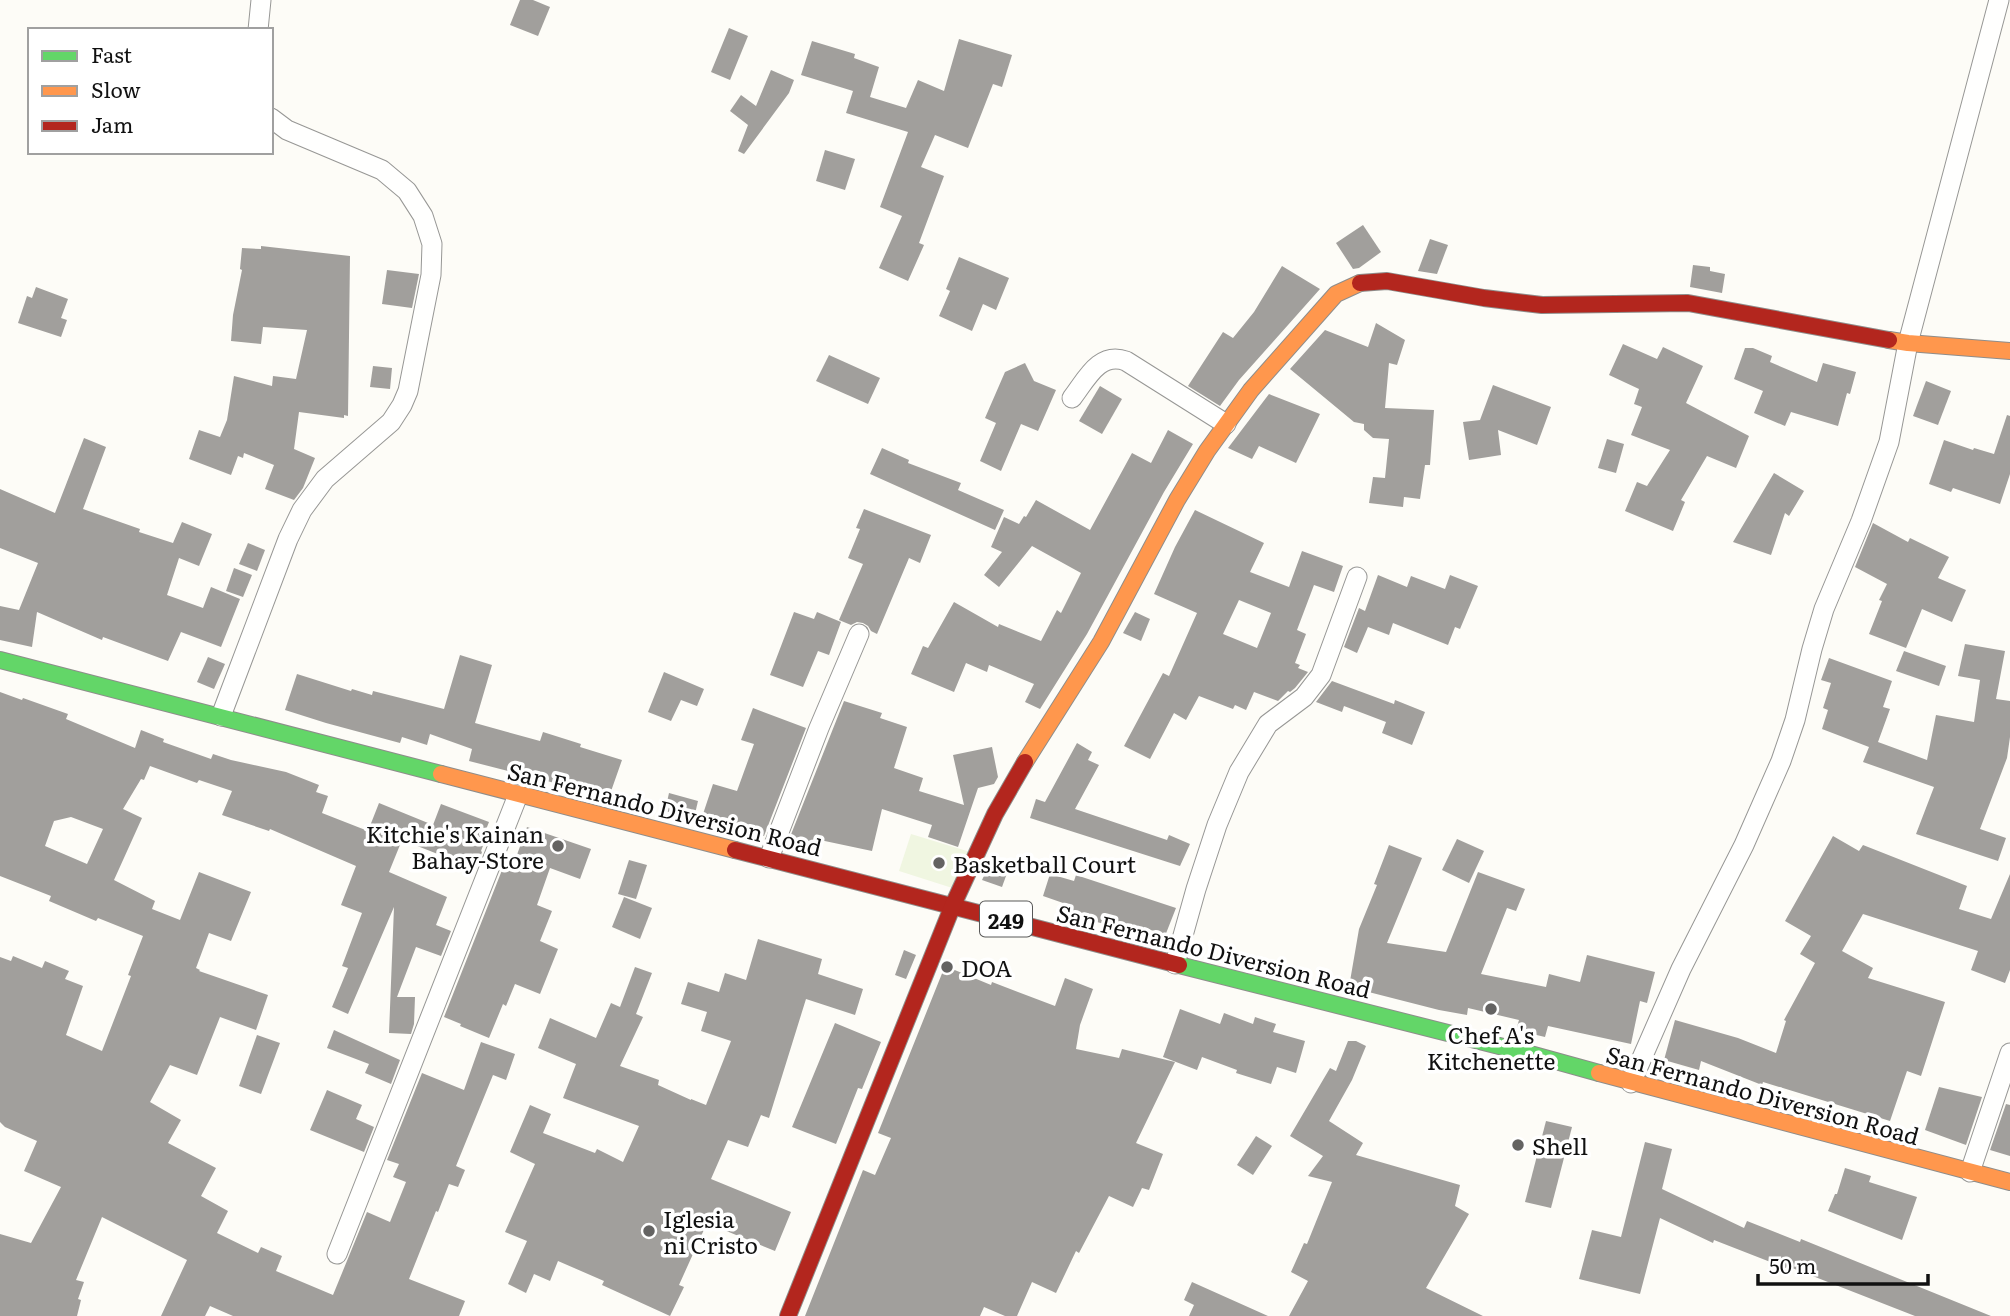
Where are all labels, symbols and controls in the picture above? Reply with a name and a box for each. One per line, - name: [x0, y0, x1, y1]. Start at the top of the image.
- legend: [28, 28, 273, 154]
- text: Fast: [91, 38, 132, 69]
- text: Slow: [91, 73, 141, 104]
- text: Jam: [91, 108, 133, 139]
- street label: San Fernando Diversion Road: [504, 752, 826, 864]
- place label: Kitchie's Kainan Bahay-Store: [366, 816, 544, 876]
- marker: Kitchie's Kainan Bahay-Store: [550, 838, 566, 854]
- place label: Basketball Court: [953, 846, 1137, 880]
- marker: Basketball Court: [931, 855, 947, 871]
- street label: San Fernando Diversion Road: [1053, 894, 1375, 1006]
- road number: 249: [980, 902, 1032, 936]
- place label: DOA: [961, 950, 1012, 984]
- marker: DOA: [939, 959, 955, 975]
- marker: Chef A's Kitchenette: [1483, 1001, 1499, 1017]
- place label: Chef A's Kitchenette: [1427, 1017, 1555, 1077]
- street label: San Fernando Diversion Road: [1603, 1036, 1923, 1152]
- place label: Shell: [1532, 1128, 1588, 1162]
- marker: Shell: [1510, 1137, 1526, 1153]
- place label: Iglesia ni Cristo: [663, 1201, 758, 1261]
- marker: Iglesia ni Cristo: [641, 1223, 657, 1239]
- scale bar: [1758, 1242, 1928, 1286]
- text: 50 m: [1769, 1249, 1816, 1280]

